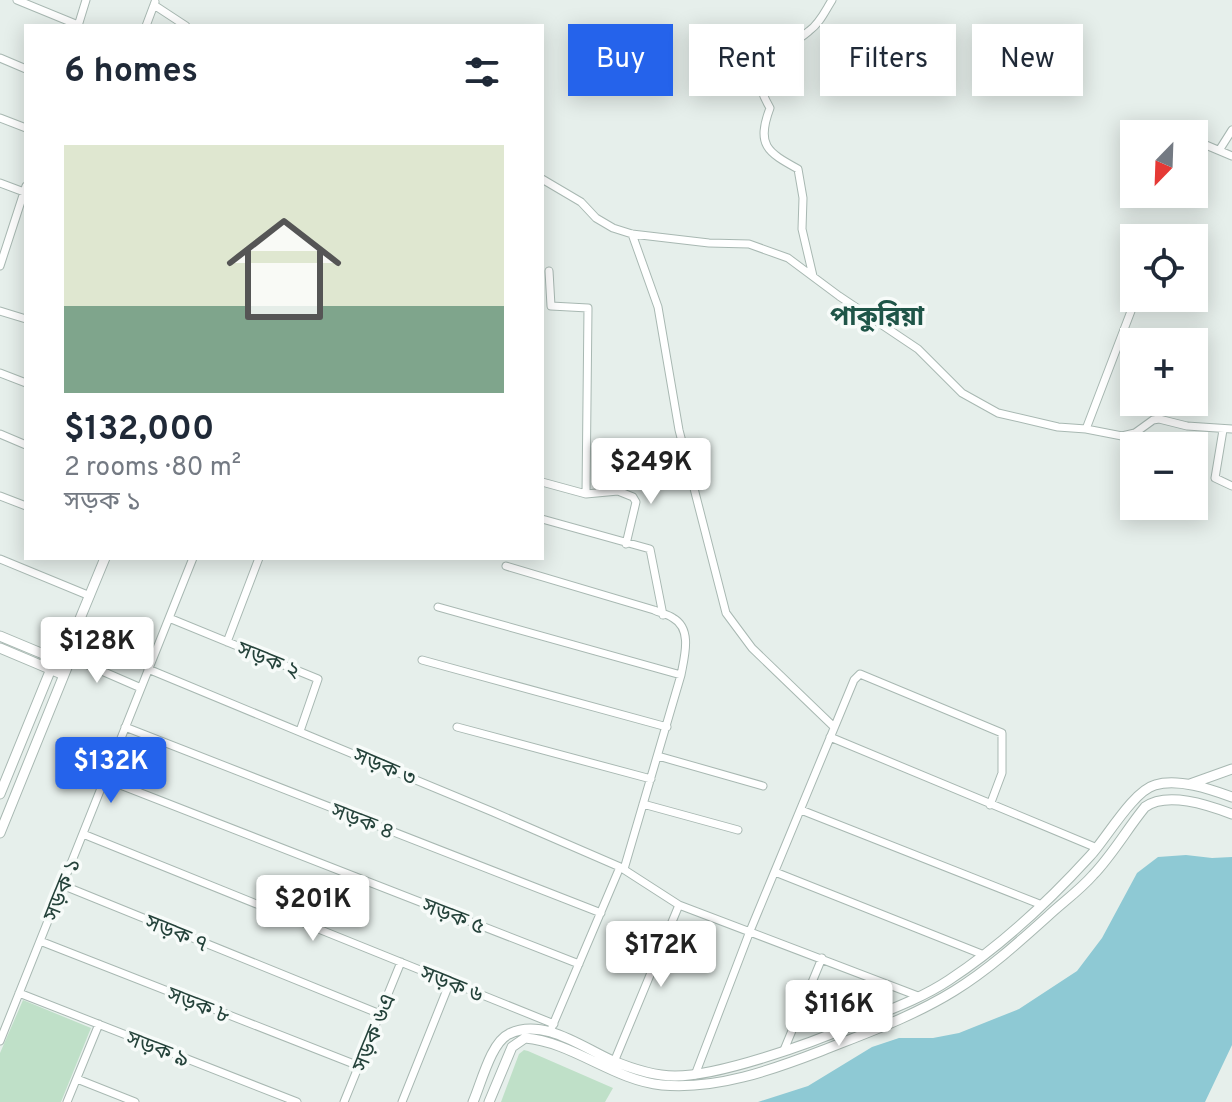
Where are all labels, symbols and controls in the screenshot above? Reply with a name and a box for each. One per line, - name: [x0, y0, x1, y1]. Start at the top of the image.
- chip: Buy: [568, 24, 673, 96]
- chip: Rent: [689, 24, 804, 96]
- chip: Filters: [820, 24, 956, 96]
- chip: New: [972, 24, 1083, 96]
- icon: filters: [460, 50, 504, 94]
- text: 6 homes: [64, 51, 198, 94]
- north arrow: [1120, 120, 1208, 208]
- map controls: [1120, 120, 1208, 520]
- icon: home: [212, 197, 356, 341]
- button: locate: [1120, 224, 1208, 312]
- district label: পাকুরিয়া: [830, 300, 925, 335]
- button: +: [1120, 328, 1208, 416]
- text: $132,000: [64, 409, 214, 452]
- button: −: [1120, 432, 1208, 520]
- pin: $249K: [595, 438, 707, 506]
- text: $249K: [610, 447, 692, 480]
- text: 2 rooms · 80 m²: [64, 452, 241, 485]
- text: সড়ক ১: [64, 486, 141, 519]
- pin: $128K: [41, 617, 153, 685]
- text: $128K: [59, 626, 135, 659]
- street label: সড়ক ২: [232, 636, 303, 686]
- pin: $132K: [55, 737, 167, 805]
- street label: সড়ক ৩: [348, 743, 419, 793]
- text: $132K: [73, 746, 149, 779]
- street label: সড়ক ৪: [326, 798, 397, 847]
- street label: সড়ক ১: [38, 855, 88, 926]
- pin: $201K: [257, 875, 369, 943]
- text: $201K: [274, 884, 352, 917]
- street label: সড়ক ৫: [417, 893, 488, 942]
- street label: সড়ক ৭: [140, 909, 211, 959]
- pin: $172K: [605, 921, 717, 989]
- text: $172K: [624, 930, 698, 963]
- street label: সড়ক ৬: [415, 960, 486, 1010]
- pin: $116K: [783, 980, 895, 1048]
- street label: সড়ক ৮: [162, 982, 233, 1031]
- text: $116K: [804, 989, 874, 1022]
- street label: সড়ক ৬এ: [347, 990, 403, 1077]
- street label: সড়ক ৯: [121, 1026, 192, 1075]

